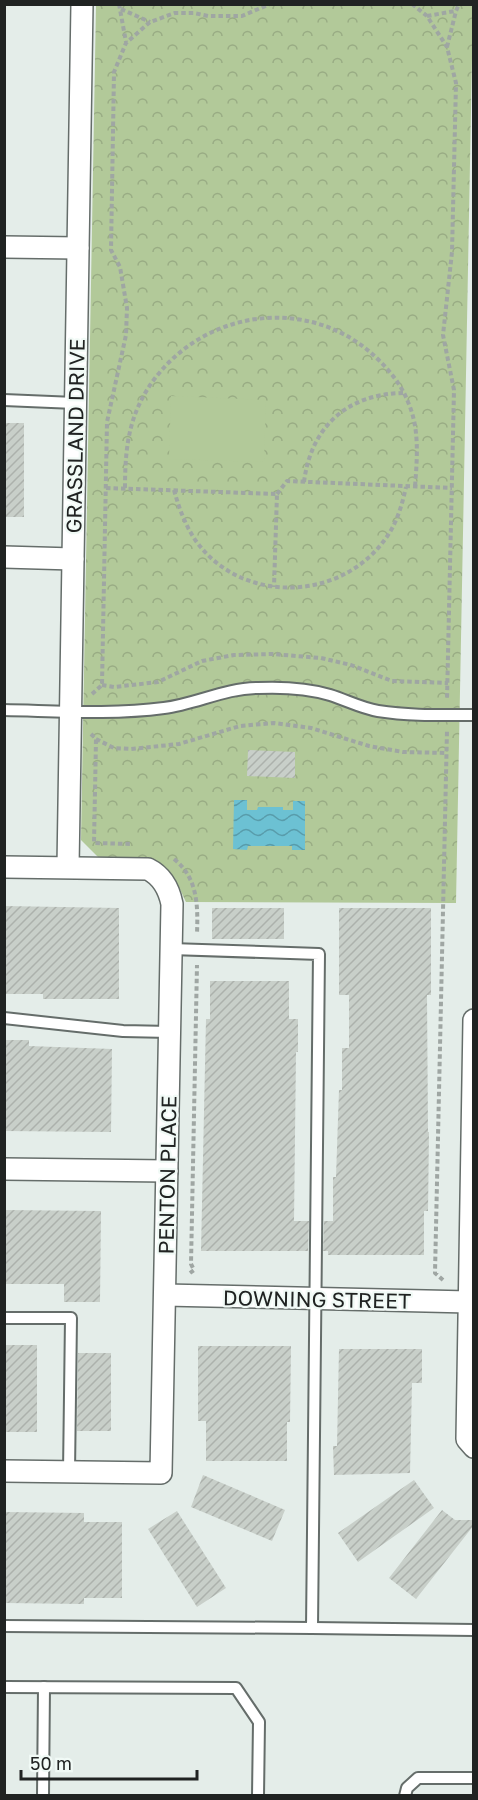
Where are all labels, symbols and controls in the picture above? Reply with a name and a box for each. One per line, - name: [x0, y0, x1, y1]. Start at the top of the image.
- street label: GRASSLAND DRIVE: [60, 338, 90, 534]
- street label: PENTON PLACE: [153, 1095, 181, 1255]
- street label: DOWNING STREET: [223, 1284, 411, 1314]
- scale bar: [21, 1743, 196, 1781]
- text: 50 m: [30, 1752, 72, 1774]

